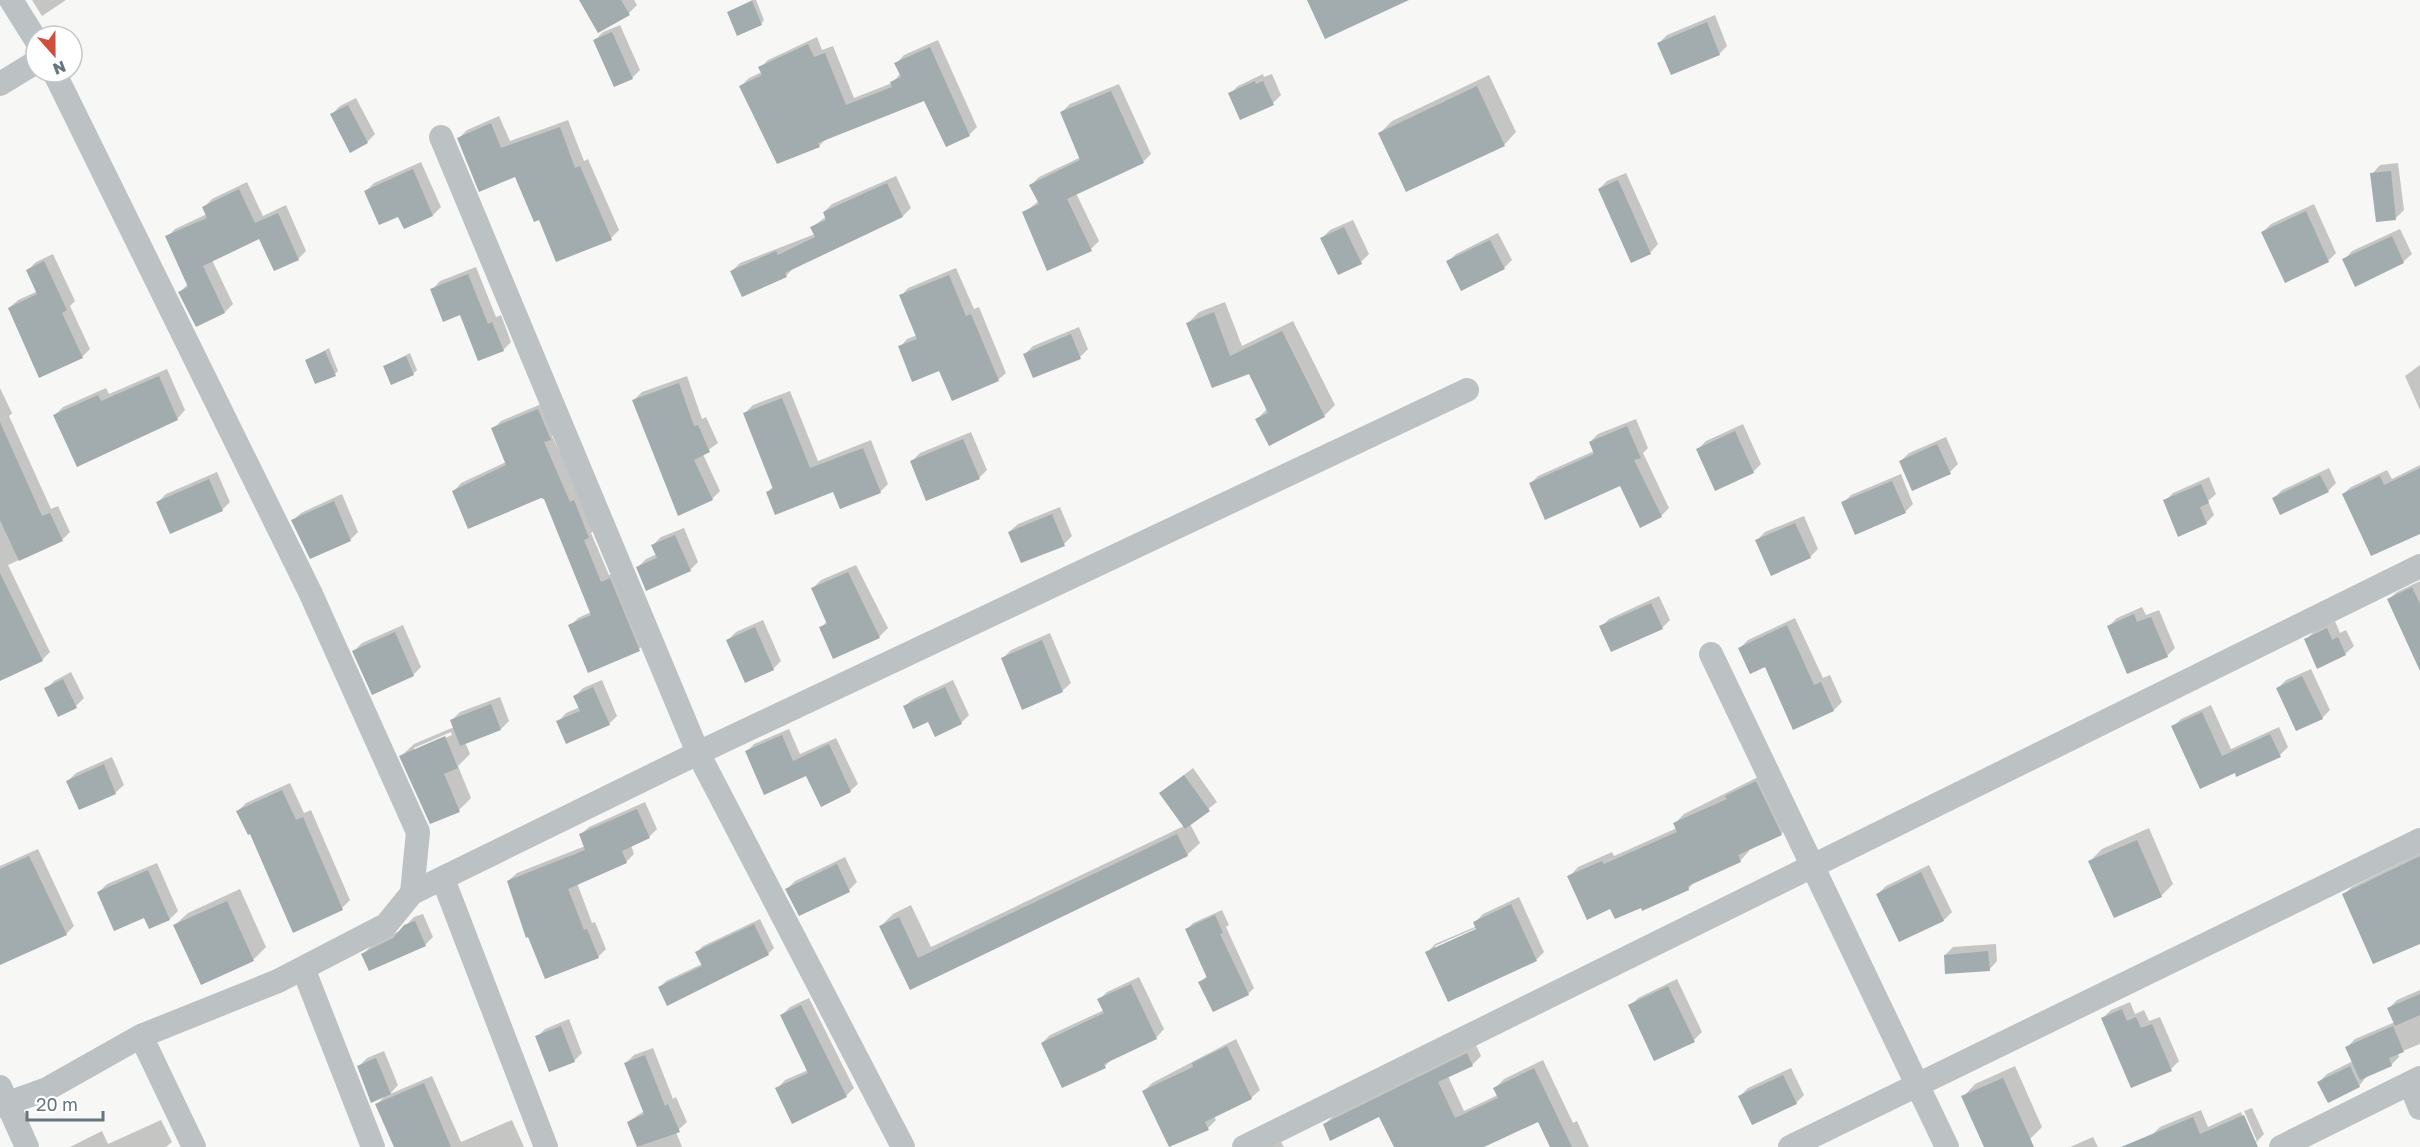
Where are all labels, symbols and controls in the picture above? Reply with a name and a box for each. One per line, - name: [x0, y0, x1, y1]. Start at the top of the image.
- north arrow: [24, 24, 84, 84]
- text: N: [50, 56, 69, 80]
- scale bar: [27, 1084, 104, 1122]
- text: 20 m: [36, 1093, 78, 1115]

